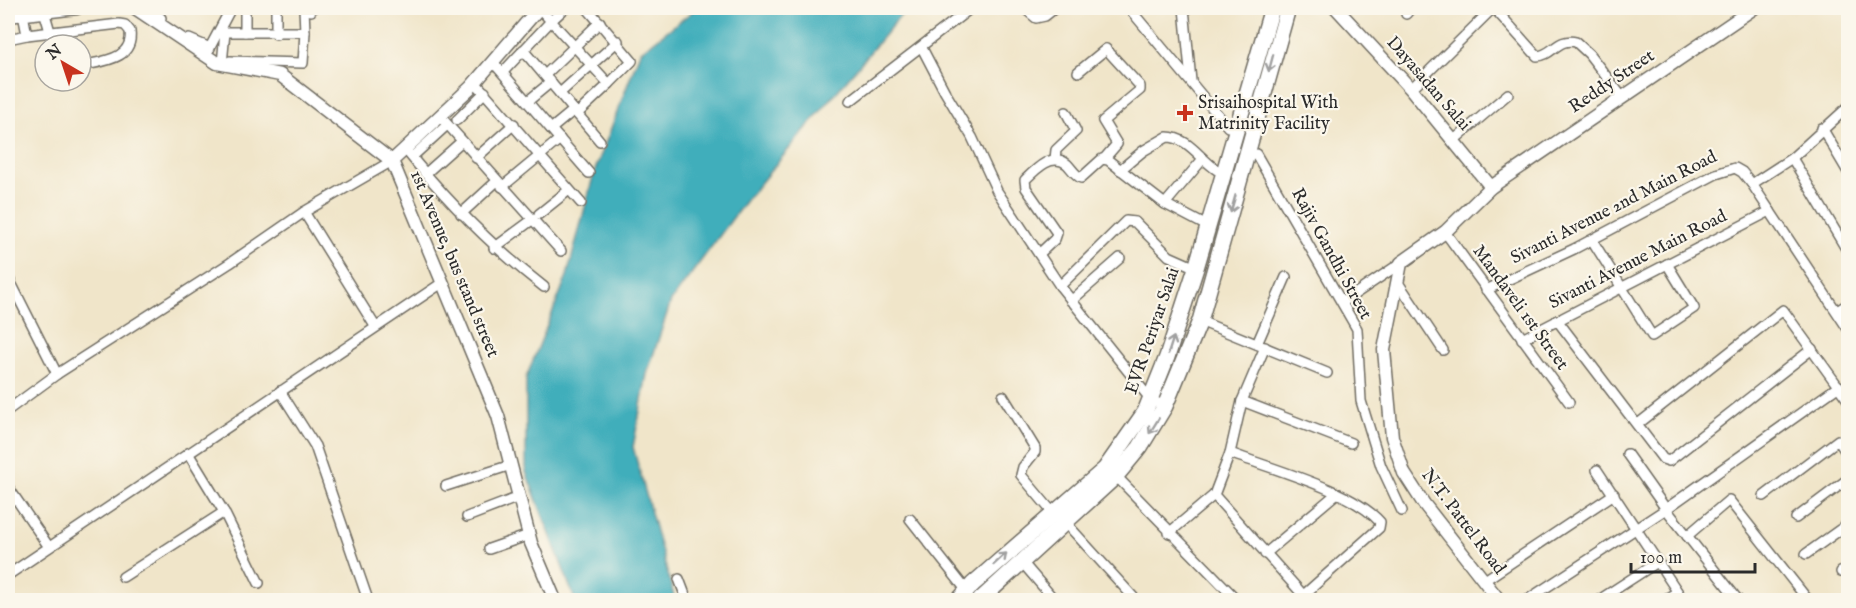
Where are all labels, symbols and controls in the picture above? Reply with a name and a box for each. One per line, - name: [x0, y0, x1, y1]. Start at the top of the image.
- street label: Dayasadan Salai: [1381, 32, 1476, 136]
- north arrow: [33, 33, 93, 93]
- text: N: [42, 41, 67, 66]
- street label: Reddy Street: [1565, 45, 1659, 119]
- one-way arrow: [1265, 54, 1276, 73]
- place label: Srisaihospital With Matrinity Facility: [1198, 92, 1338, 136]
- marker: Srisaihospital With Matrinity Facility: [1176, 104, 1194, 122]
- street label: Sivanti Avenue 2nd Main Road: [1507, 146, 1721, 270]
- street label: 1st Avenue, bus stand street: [404, 167, 504, 361]
- street label: Rajiv Gandhi Street: [1285, 184, 1377, 324]
- one-way arrow: [1227, 194, 1238, 213]
- street label: Sivanti Avenue Main Road: [1545, 205, 1731, 315]
- street label: Mandaveli 1st Street: [1467, 241, 1573, 375]
- street label: EVR Periyar Salai: [1120, 264, 1186, 398]
- one-way arrow: [1166, 336, 1177, 355]
- one-way arrow: [1147, 417, 1159, 434]
- street label: N.T. Pattel Road: [1416, 465, 1511, 580]
- scale bar: [1631, 536, 1756, 574]
- text: 100 m: [1640, 547, 1682, 570]
- one-way arrow: [992, 552, 1007, 566]

